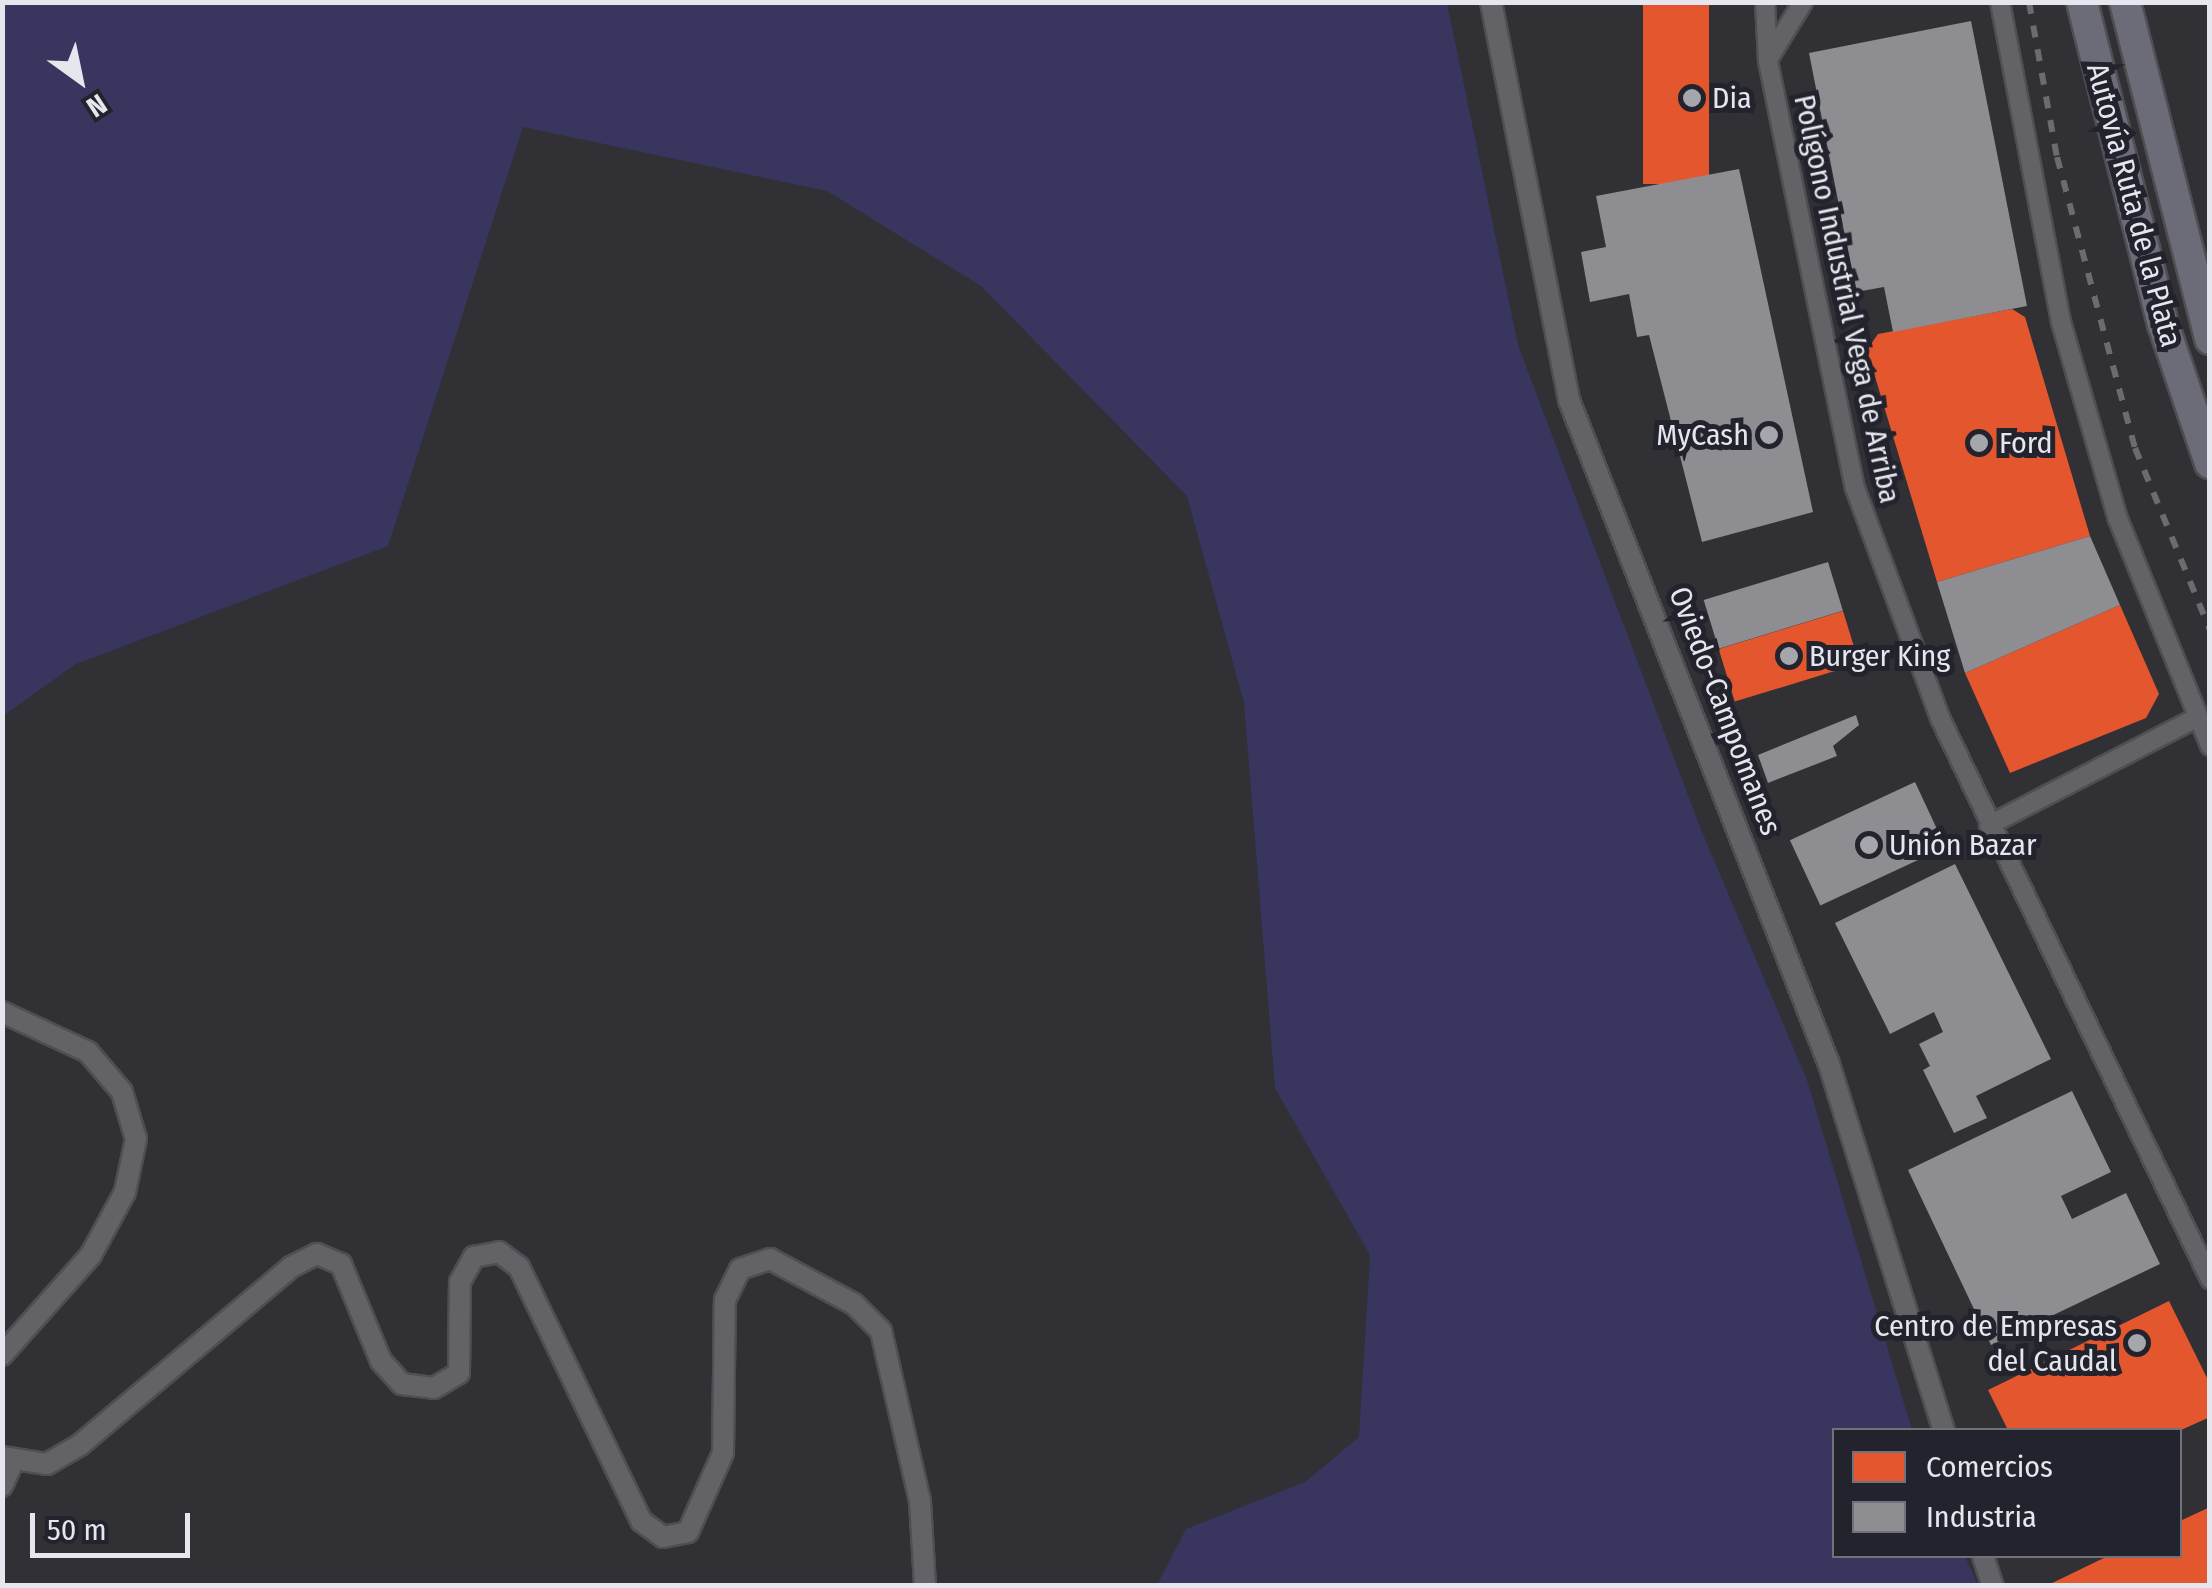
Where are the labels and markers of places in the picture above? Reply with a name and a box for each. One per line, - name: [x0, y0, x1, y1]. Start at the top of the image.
- place label: Dia: [1712, 80, 1752, 116]
- marker: Dia: [1681, 87, 1703, 109]
- place label: MyCash: [1656, 417, 1749, 453]
- marker: MyCash: [1758, 424, 1780, 446]
- place label: Ford: [1999, 425, 2053, 461]
- marker: Ford: [1968, 432, 1990, 454]
- place label: Burger King: [1809, 638, 1950, 674]
- marker: Burger King: [1778, 645, 1800, 667]
- place label: Unión Bazar: [1889, 827, 2036, 863]
- marker: Unión Bazar: [1858, 834, 1880, 856]
- place label: Centro de Empresas del Caudal: [1874, 1308, 2117, 1378]
- marker: Centro de Empresas del Caudal: [2126, 1332, 2148, 1354]

